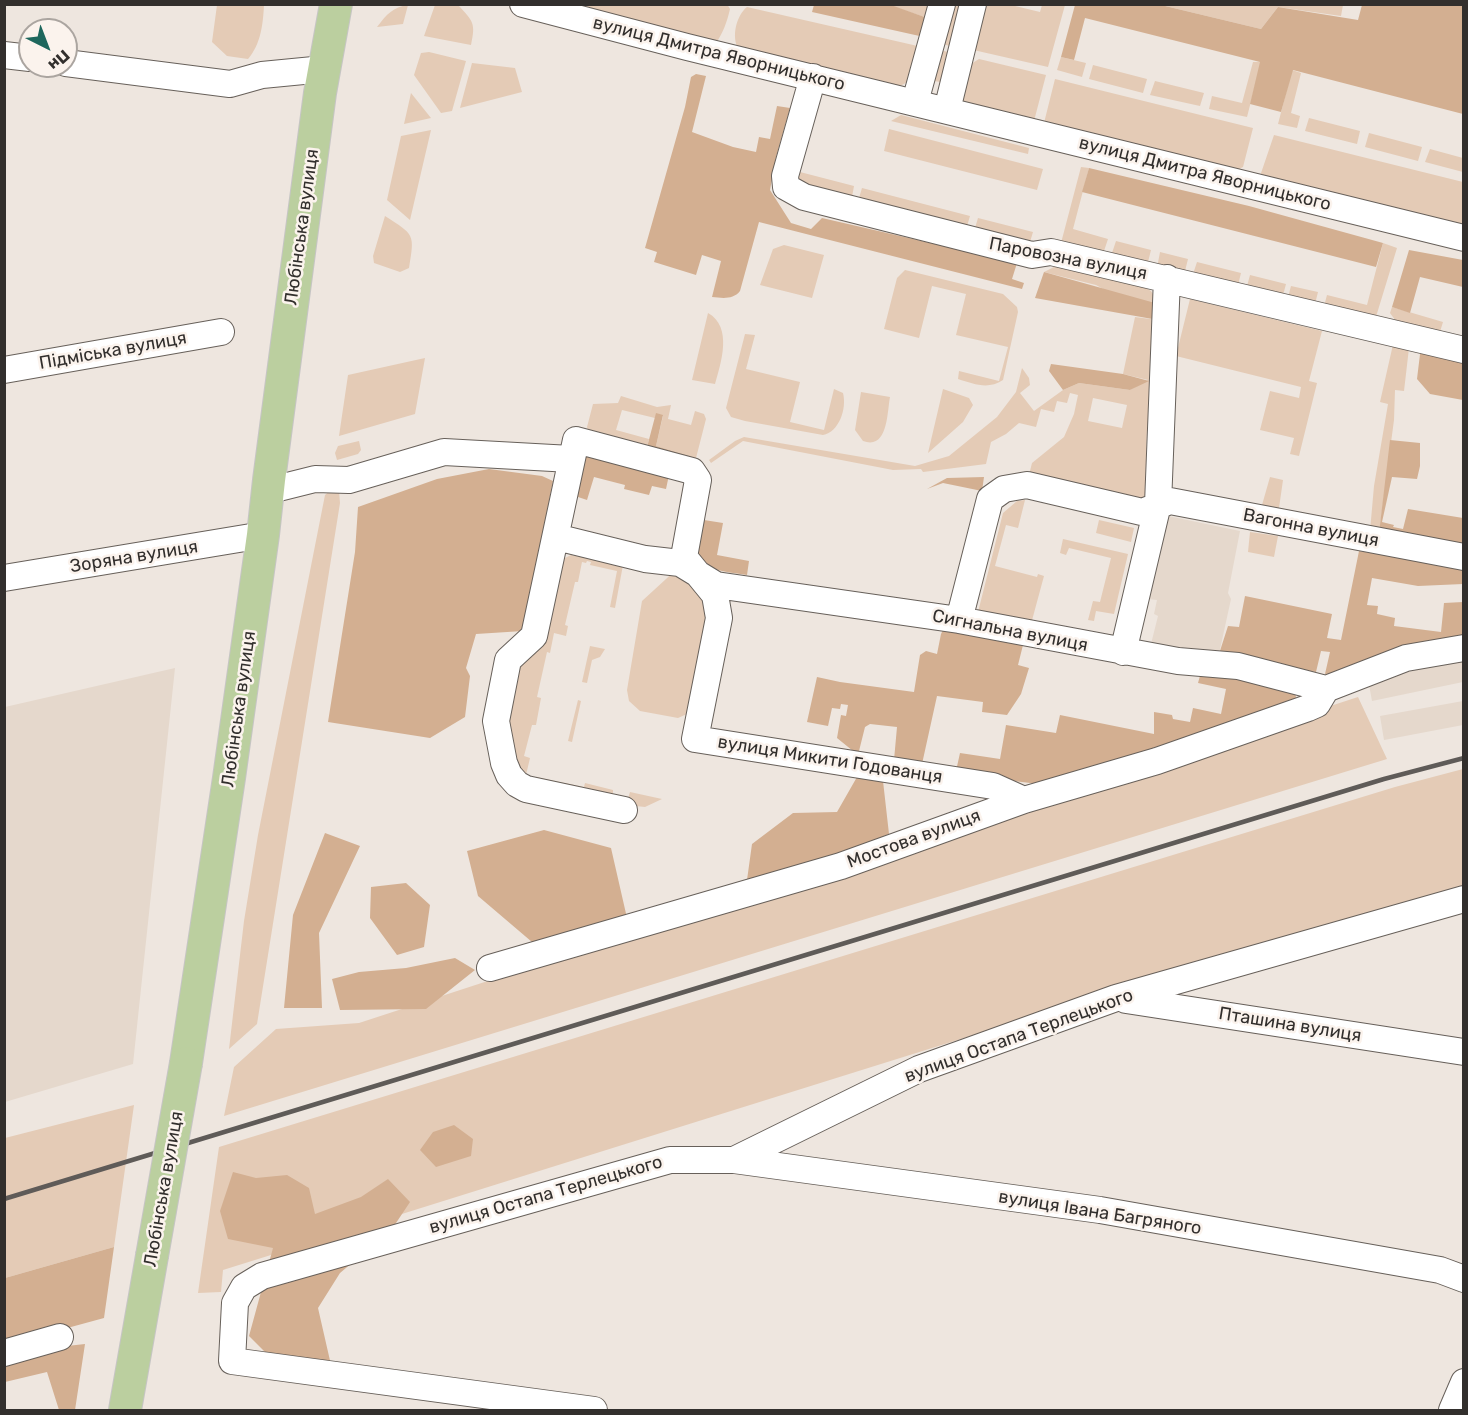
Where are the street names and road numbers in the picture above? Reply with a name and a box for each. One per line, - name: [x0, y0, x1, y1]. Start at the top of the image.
- street label: вулиця Дмитра Яворницького: [591, 12, 847, 96]
- street label: вулиця Дмитра Яворницького: [1077, 132, 1333, 216]
- street label: Любінська вулиця: [280, 148, 324, 306]
- street label: Паровозна вулиця: [987, 233, 1149, 285]
- street label: Підміська вулиця: [38, 327, 188, 375]
- street label: Вагонна вулиця: [1241, 504, 1381, 552]
- street label: Зоряна вулиця: [69, 536, 199, 578]
- street label: Сигнальна вулиця: [930, 605, 1090, 657]
- street label: Любінська вулиця: [217, 630, 261, 788]
- street label: вулиця Микити Годованця: [716, 732, 944, 788]
- street label: Мостова вулиця: [844, 805, 984, 873]
- street label: вулиця Остапа Терлецького: [902, 985, 1136, 1087]
- street label: Пташина вулиця: [1217, 1003, 1363, 1047]
- street label: Любінська вулиця: [140, 1110, 188, 1268]
- street label: вулиця Остапа Терлецького: [427, 1151, 665, 1239]
- street label: вулиця Івана Багряного: [997, 1186, 1203, 1240]

